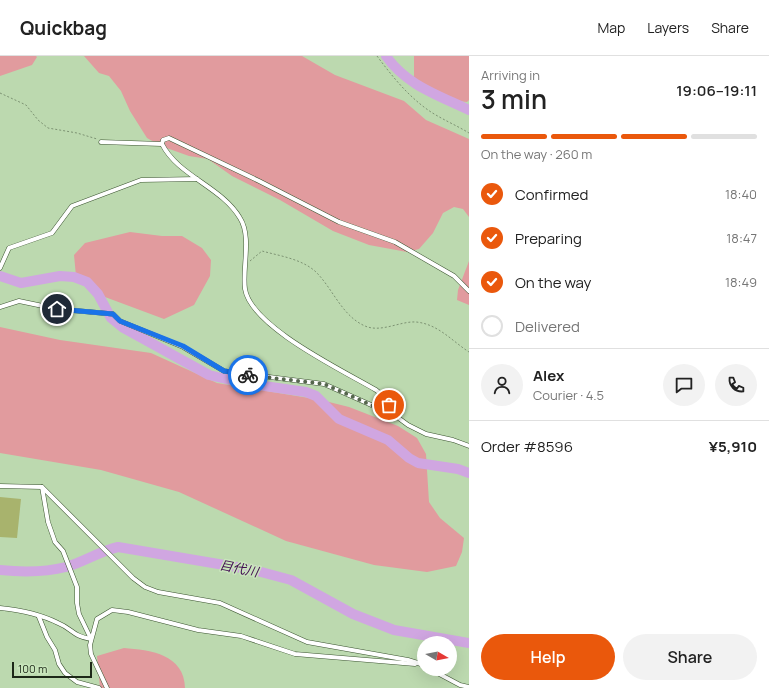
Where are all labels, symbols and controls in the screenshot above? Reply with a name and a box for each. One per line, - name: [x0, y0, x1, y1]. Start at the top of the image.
- text: Quickbag: [20, 15, 107, 41]
- text: Map: [597, 18, 625, 37]
- text: Layers: [647, 18, 689, 37]
- text: Share: [711, 18, 749, 37]
- text: Arriving in: [481, 66, 540, 84]
- text: 19:06–19:11: [676, 80, 757, 101]
- text: 3 min: [481, 81, 547, 117]
- text: On the way · 260 m: [481, 145, 592, 163]
- icon: check: [481, 183, 503, 205]
- text: Confirmed: [515, 184, 588, 205]
- text: 18:40: [725, 185, 757, 203]
- icon: check: [481, 227, 503, 249]
- text: Preparing: [515, 228, 582, 249]
- text: 18:47: [726, 229, 757, 247]
- icon: check: [481, 271, 503, 293]
- text: On the way: [515, 272, 591, 293]
- text: 18:49: [725, 273, 757, 291]
- pin: [40, 292, 74, 326]
- icon: home: [46, 298, 68, 320]
- text: Delivered: [515, 316, 580, 337]
- courier: [228, 355, 268, 395]
- icon: bike: [237, 364, 259, 386]
- button: person: [481, 364, 523, 406]
- button: chat: [663, 364, 705, 406]
- button: phone: [715, 364, 757, 406]
- text: Alex: [533, 365, 564, 386]
- text: Courier · 4.5: [533, 386, 604, 404]
- pin: [372, 388, 406, 422]
- icon: bag: [378, 394, 400, 416]
- text: Order #8596: [481, 436, 573, 457]
- text: ¥5,910: [709, 436, 757, 457]
- water label: 目代川: [218, 555, 262, 581]
- button: Help: [481, 634, 615, 680]
- button: Share: [623, 634, 757, 680]
- north arrow: [417, 636, 457, 676]
- map controls: [417, 636, 457, 676]
- scale bar: [12, 660, 92, 679]
- text: 100 m: [18, 661, 47, 676]

